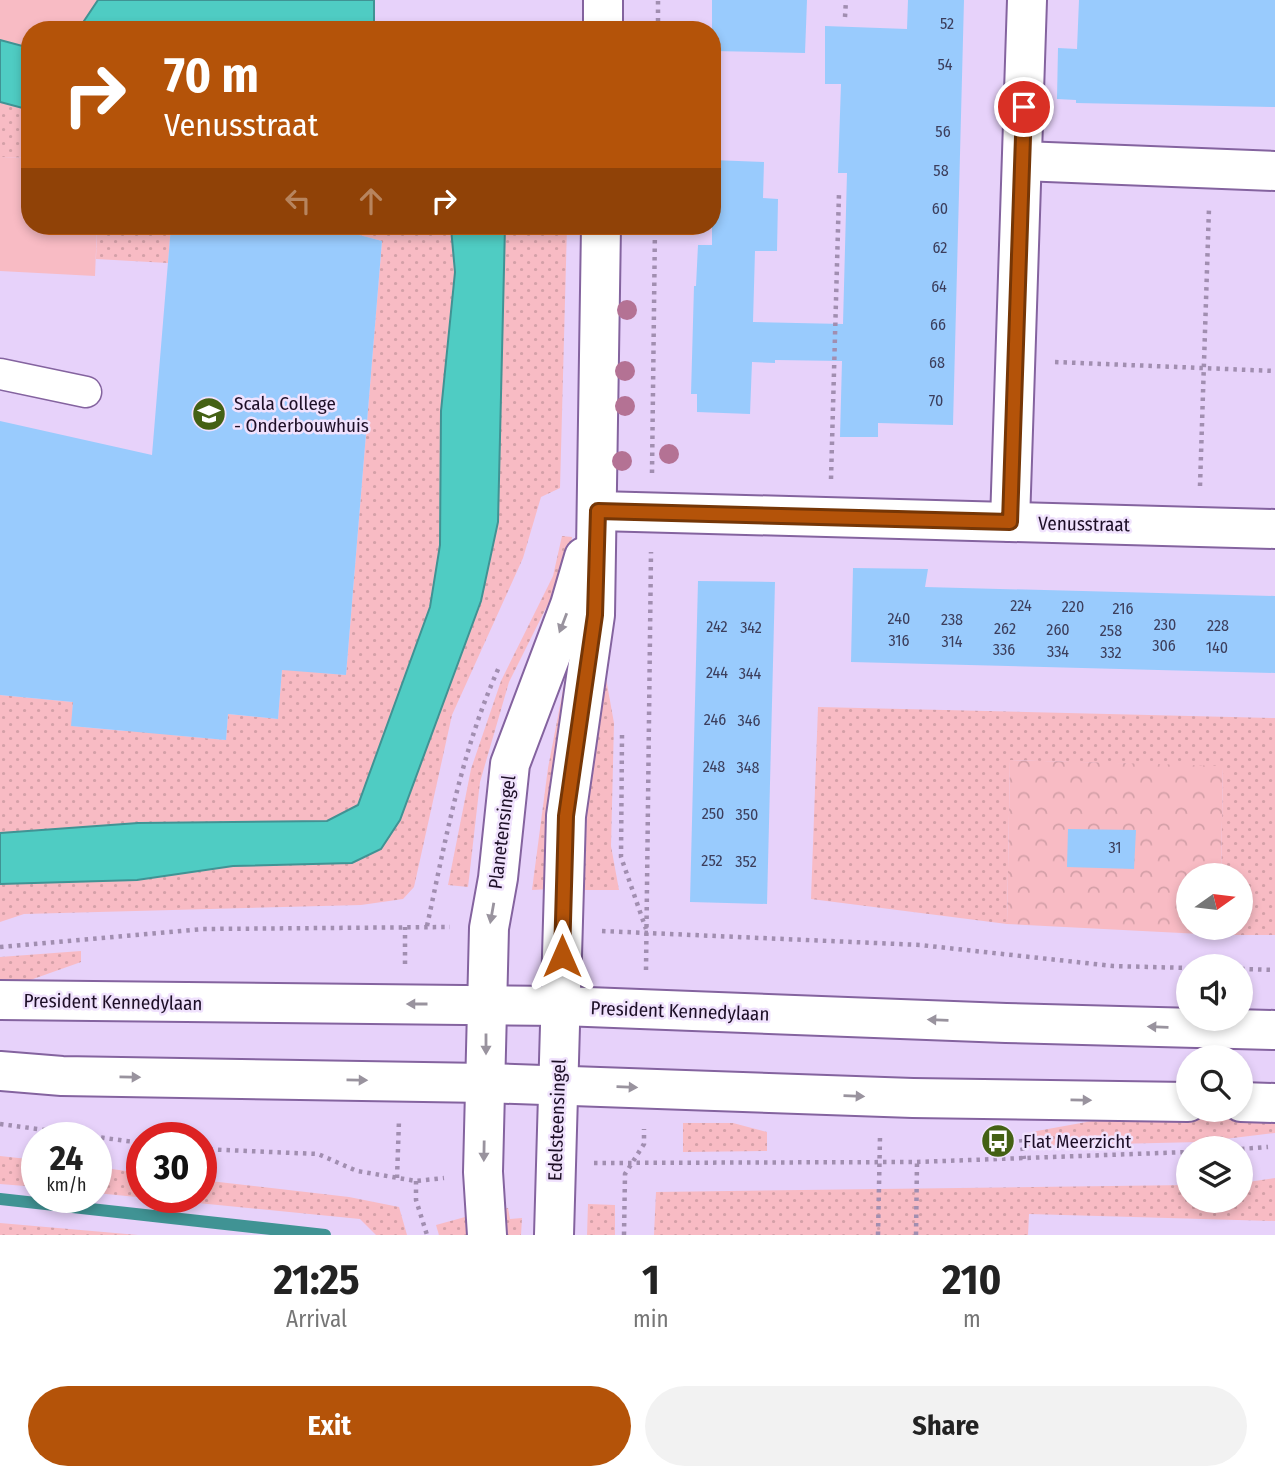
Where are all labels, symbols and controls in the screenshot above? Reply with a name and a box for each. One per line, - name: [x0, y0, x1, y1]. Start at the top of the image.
- house number: 52: [940, 14, 954, 33]
- text: 70 m: [164, 46, 259, 105]
- icon: right: [49, 49, 140, 140]
- house number: 54: [937, 55, 953, 74]
- pin: [994, 77, 1054, 137]
- icon: arrive: [1005, 88, 1043, 126]
- text: Venusstraat: [164, 106, 318, 144]
- house number: 56: [935, 122, 951, 141]
- house number: 58: [933, 161, 949, 180]
- icon: left: [279, 182, 317, 220]
- icon: ahead: [352, 182, 390, 220]
- icon: right: [425, 182, 463, 220]
- house number: 60: [932, 199, 948, 218]
- house number: 62: [933, 238, 947, 257]
- house number: 64: [931, 277, 947, 296]
- house number: 66: [930, 315, 946, 334]
- house number: 68: [929, 353, 945, 372]
- house number: 70: [929, 391, 943, 410]
- place label: Scala College - Onderbouwhuis: [234, 392, 369, 437]
- school or university icon: Scala College - Onderbouwhuis: [190, 395, 228, 433]
- street label: Venusstraat: [1038, 512, 1131, 536]
- house number: 224: [1010, 596, 1032, 615]
- house number: 220: [1062, 597, 1084, 616]
- house number: 216: [1113, 599, 1133, 618]
- house number: 240: [888, 609, 910, 628]
- house number: 238: [941, 610, 963, 629]
- one-way arrow: [557, 612, 568, 633]
- house number: 230: [1154, 615, 1176, 634]
- house number: 228: [1207, 616, 1229, 635]
- house number: 242: [706, 617, 728, 636]
- house number: 342: [740, 618, 762, 637]
- house number: 262: [994, 619, 1016, 638]
- house number: 260: [1046, 620, 1070, 639]
- house number: 258: [1100, 621, 1122, 640]
- house number: 316: [888, 631, 910, 650]
- house number: 314: [942, 632, 963, 651]
- house number: 306: [1152, 636, 1176, 655]
- house number: 140: [1206, 638, 1228, 657]
- house number: 336: [993, 640, 1015, 659]
- house number: 334: [1047, 642, 1069, 661]
- house number: 332: [1100, 643, 1122, 662]
- house number: 244: [706, 663, 728, 682]
- house number: 344: [739, 664, 762, 683]
- house number: 246: [704, 710, 726, 729]
- house number: 346: [738, 711, 760, 730]
- house number: 248: [703, 757, 725, 776]
- house number: 348: [737, 758, 759, 777]
- street label: Planetensingel: [484, 774, 520, 890]
- house number: 250: [702, 804, 724, 823]
- house number: 350: [736, 805, 758, 824]
- house number: 31: [1108, 838, 1122, 857]
- house number: 252: [701, 851, 723, 870]
- house number: 352: [735, 852, 757, 871]
- north arrow: [1176, 863, 1253, 940]
- map controls: [1176, 863, 1253, 1213]
- one-way arrow: [486, 902, 497, 924]
- position arrow: [525, 919, 599, 993]
- button: sound: [1176, 954, 1253, 1031]
- street label: President Kennedylaan: [23, 989, 203, 1015]
- street label: President Kennedylaan: [590, 996, 770, 1026]
- one-way arrow: [406, 998, 428, 1010]
- one-way arrow: [927, 1015, 949, 1026]
- one-way arrow: [1147, 1021, 1169, 1033]
- one-way arrow: [480, 1033, 491, 1055]
- button: search: [1176, 1045, 1253, 1122]
- street label: Edelsteensingel: [543, 1059, 571, 1181]
- one-way arrow: [119, 1071, 141, 1083]
- one-way arrow: [347, 1074, 369, 1086]
- one-way arrow: [616, 1081, 638, 1093]
- one-way arrow: [843, 1091, 865, 1102]
- one-way arrow: [1071, 1095, 1093, 1106]
- speed limit sign: 30: [126, 1122, 217, 1213]
- bus stop icon: Flat Meerzicht: [979, 1122, 1017, 1160]
- place label: Flat Meerzicht: [1023, 1130, 1132, 1153]
- button: layers: [1176, 1136, 1253, 1213]
- text: 24: [50, 1137, 83, 1179]
- one-way arrow: [478, 1141, 489, 1163]
- text: km/h: [46, 1174, 87, 1196]
- text: 21:25: [273, 1255, 360, 1305]
- text: 1: [642, 1255, 660, 1305]
- text: 210: [942, 1255, 1002, 1305]
- text: Arrival: [286, 1305, 347, 1333]
- text: min: [633, 1305, 669, 1333]
- text: m: [963, 1305, 981, 1333]
- button: Exit: [28, 1386, 631, 1466]
- button: Share: [645, 1386, 1247, 1466]

